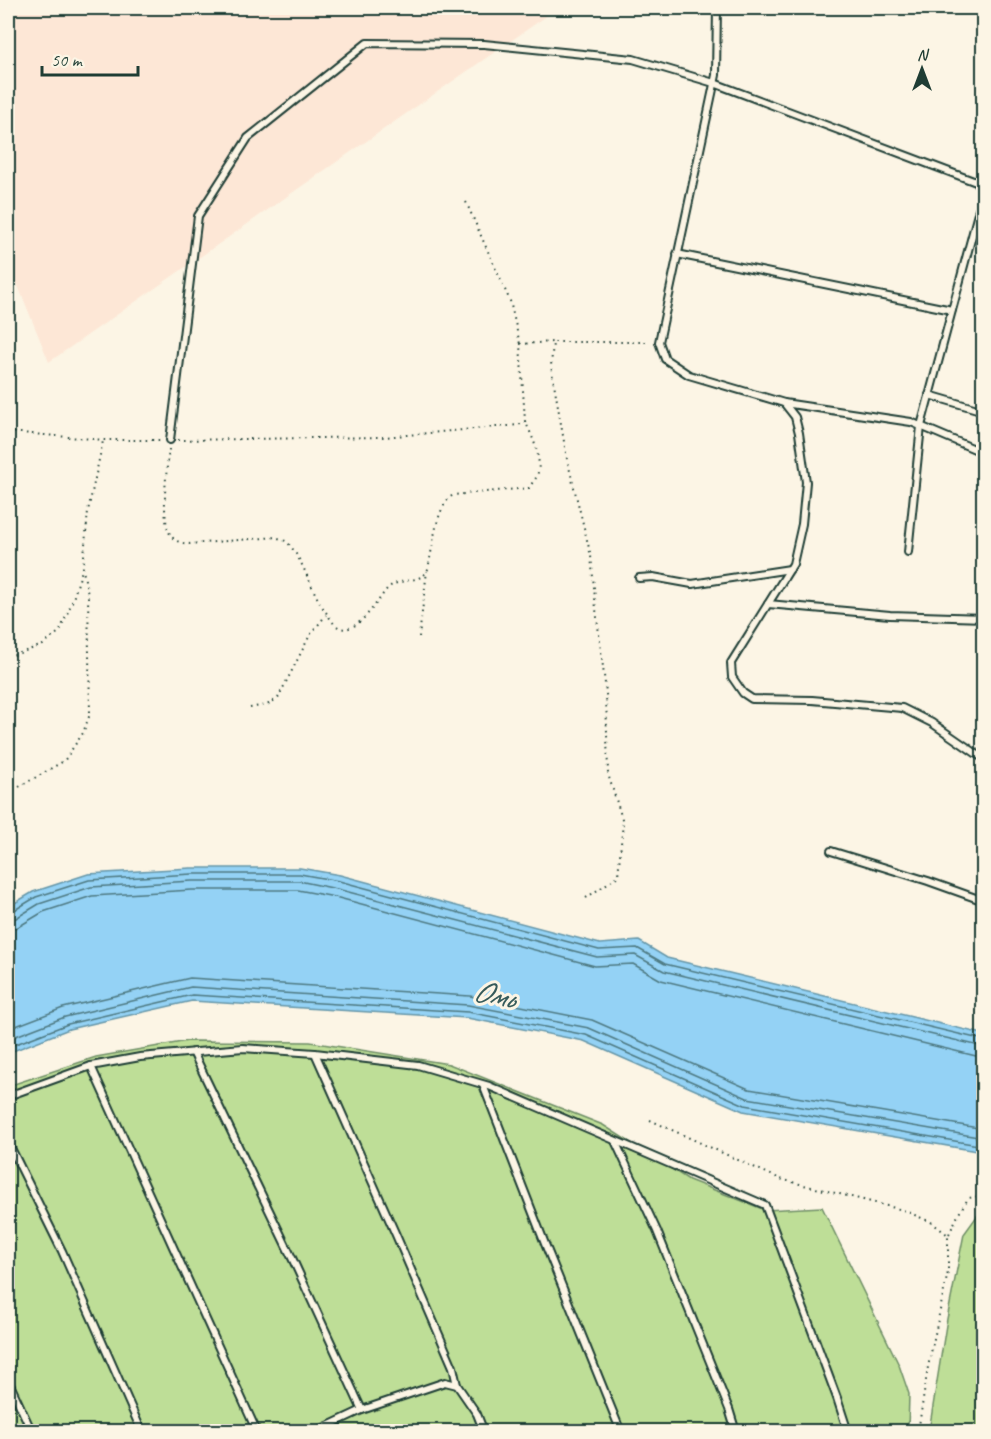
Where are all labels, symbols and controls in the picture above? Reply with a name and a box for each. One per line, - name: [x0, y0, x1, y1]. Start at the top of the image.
- scale bar: [42, 39, 138, 77]
- north arrow: [892, 39, 952, 99]
- text: N: [917, 45, 930, 65]
- text: 50 m: [51, 49, 84, 71]
- water label: Омь: [470, 970, 523, 1019]

